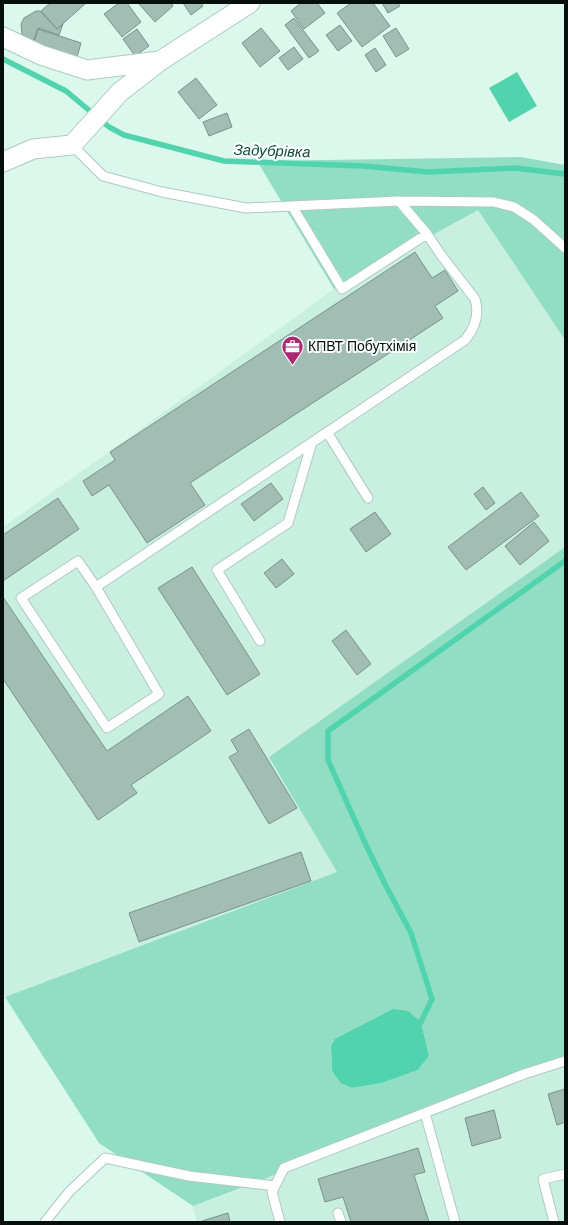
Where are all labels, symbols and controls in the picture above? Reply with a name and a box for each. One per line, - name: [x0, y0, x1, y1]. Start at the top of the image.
- water label: Задубрівка: [233, 140, 311, 162]
- office icon: КПВТ Побутхімія: [279, 333, 305, 366]
- place label: КПВТ Побутхімія: [308, 337, 416, 355]

